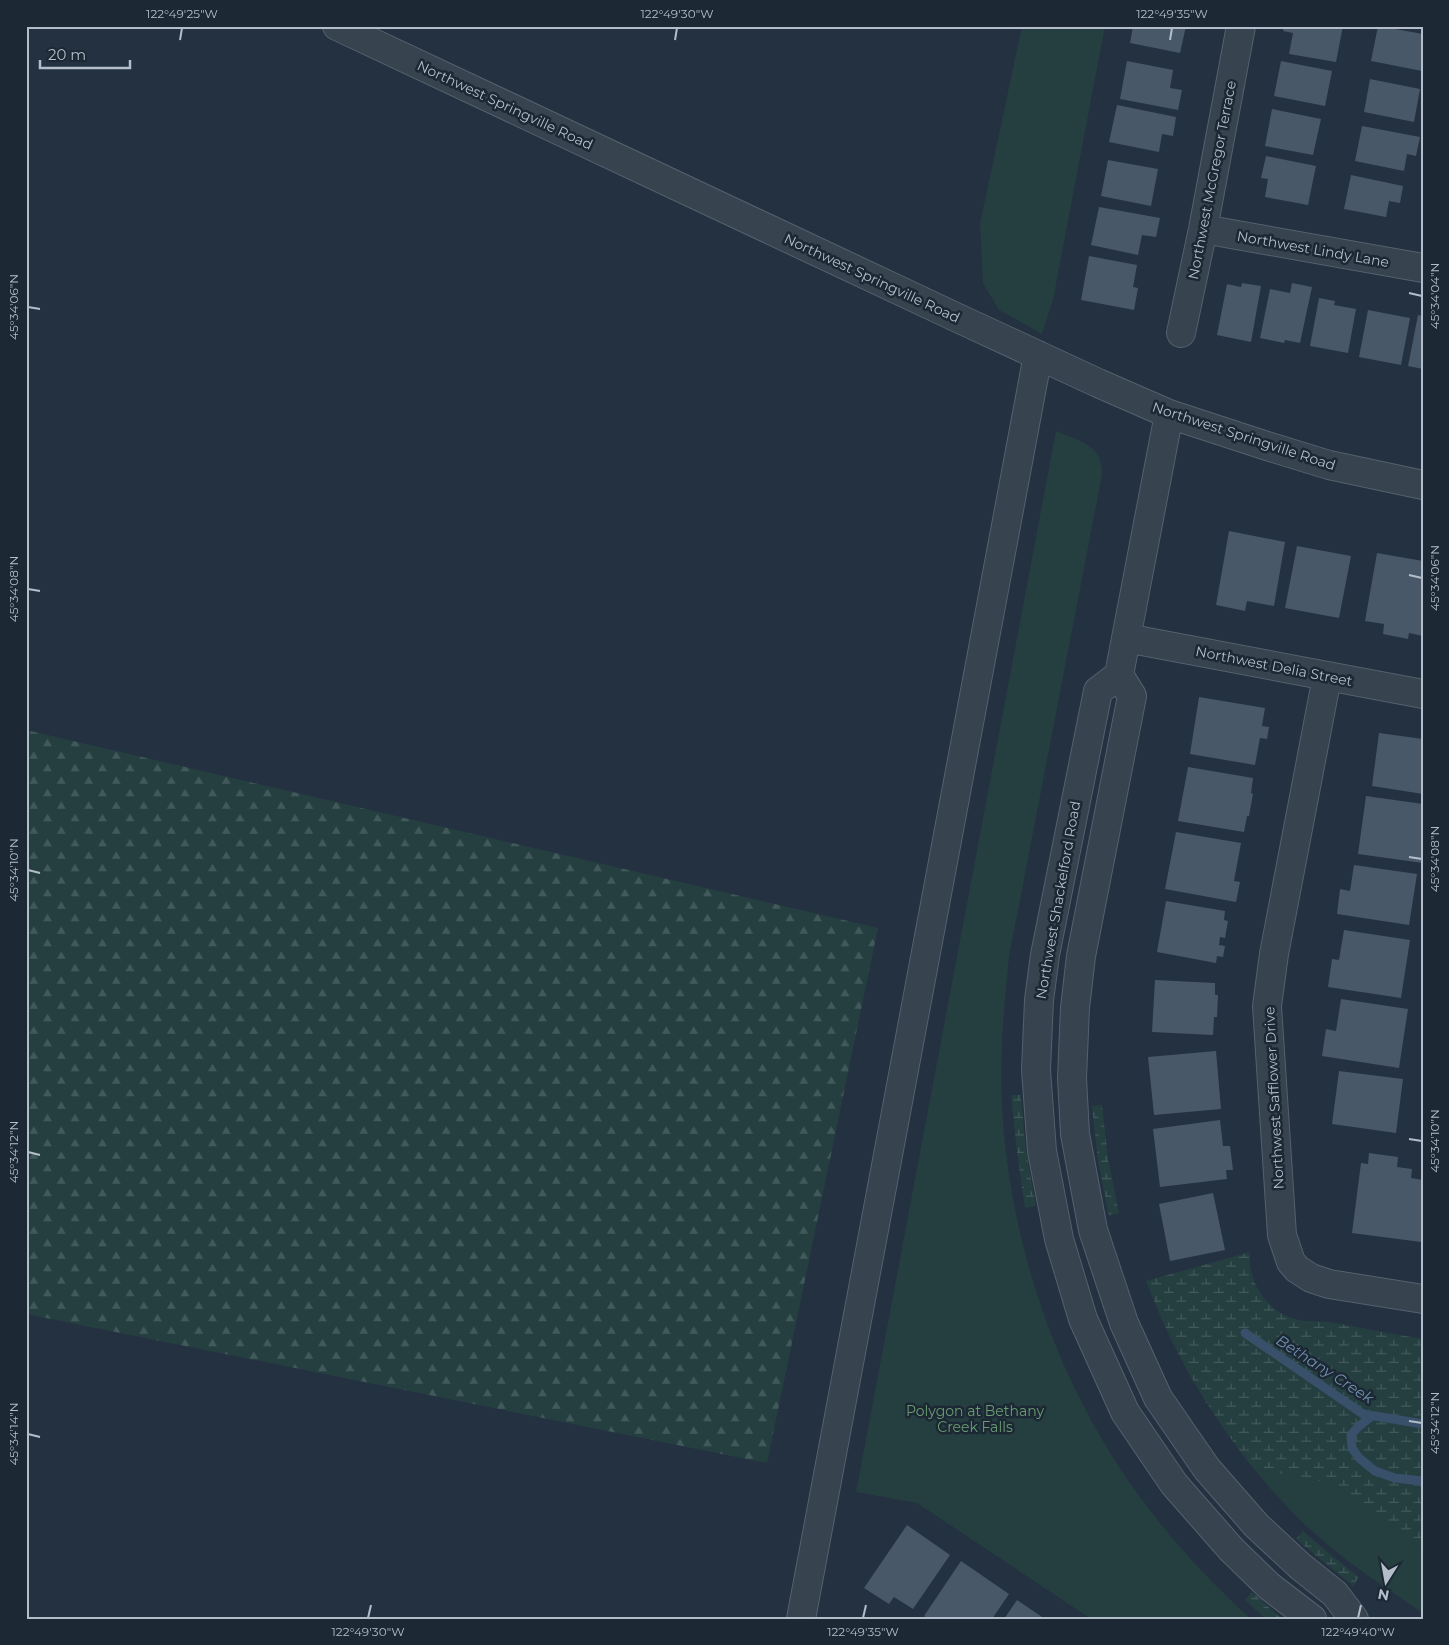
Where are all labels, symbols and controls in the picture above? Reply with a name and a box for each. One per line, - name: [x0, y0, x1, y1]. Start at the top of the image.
- text: 122°49'25"W: [146, 6, 218, 21]
- text: 122°49'30"W: [640, 6, 714, 21]
- text: 122°49'35"W: [1136, 6, 1208, 21]
- scale bar: [40, 38, 130, 70]
- text: 20 m: [48, 45, 86, 64]
- street label: Northwest Springville Road: [414, 56, 596, 154]
- street label: Northwest McGregor Terrace: [1184, 79, 1240, 281]
- street label: Northwest Lindy Lane: [1235, 227, 1391, 271]
- street label: Northwest Springville Road: [781, 229, 963, 327]
- text: 45°34'04"N: [1427, 263, 1442, 329]
- text: 45°34'06"N: [6, 274, 21, 340]
- street label: Northwest Springville Road: [1150, 398, 1338, 474]
- text: 45°34'06"N: [1427, 545, 1442, 611]
- text: 45°34'08"N: [6, 556, 21, 622]
- street label: Northwest Delia Street: [1194, 642, 1354, 690]
- street label: Northwest Shackelford Road: [1032, 800, 1084, 1000]
- text: 45°34'08"N: [1427, 826, 1442, 892]
- text: 45°34'10"N: [6, 838, 21, 902]
- street label: Northwest Safflower Drive: [1260, 1006, 1288, 1190]
- text: 45°34'10"N: [1427, 1109, 1442, 1173]
- text: 45°34'12"N: [6, 1121, 21, 1183]
- water label: Bethany Creek: [1273, 1330, 1378, 1408]
- text: 45°34'12"N: [1427, 1392, 1442, 1454]
- text: 45°34'14"N: [6, 1402, 21, 1466]
- park label: Polygon at Bethany Creek Falls: [906, 1402, 1044, 1436]
- north arrow: [1362, 1558, 1412, 1608]
- text: N: [1376, 1585, 1391, 1605]
- text: 122°49'30"W: [331, 1624, 405, 1639]
- text: 122°49'35"W: [827, 1624, 899, 1639]
- text: 122°49'40"W: [1321, 1624, 1395, 1639]

